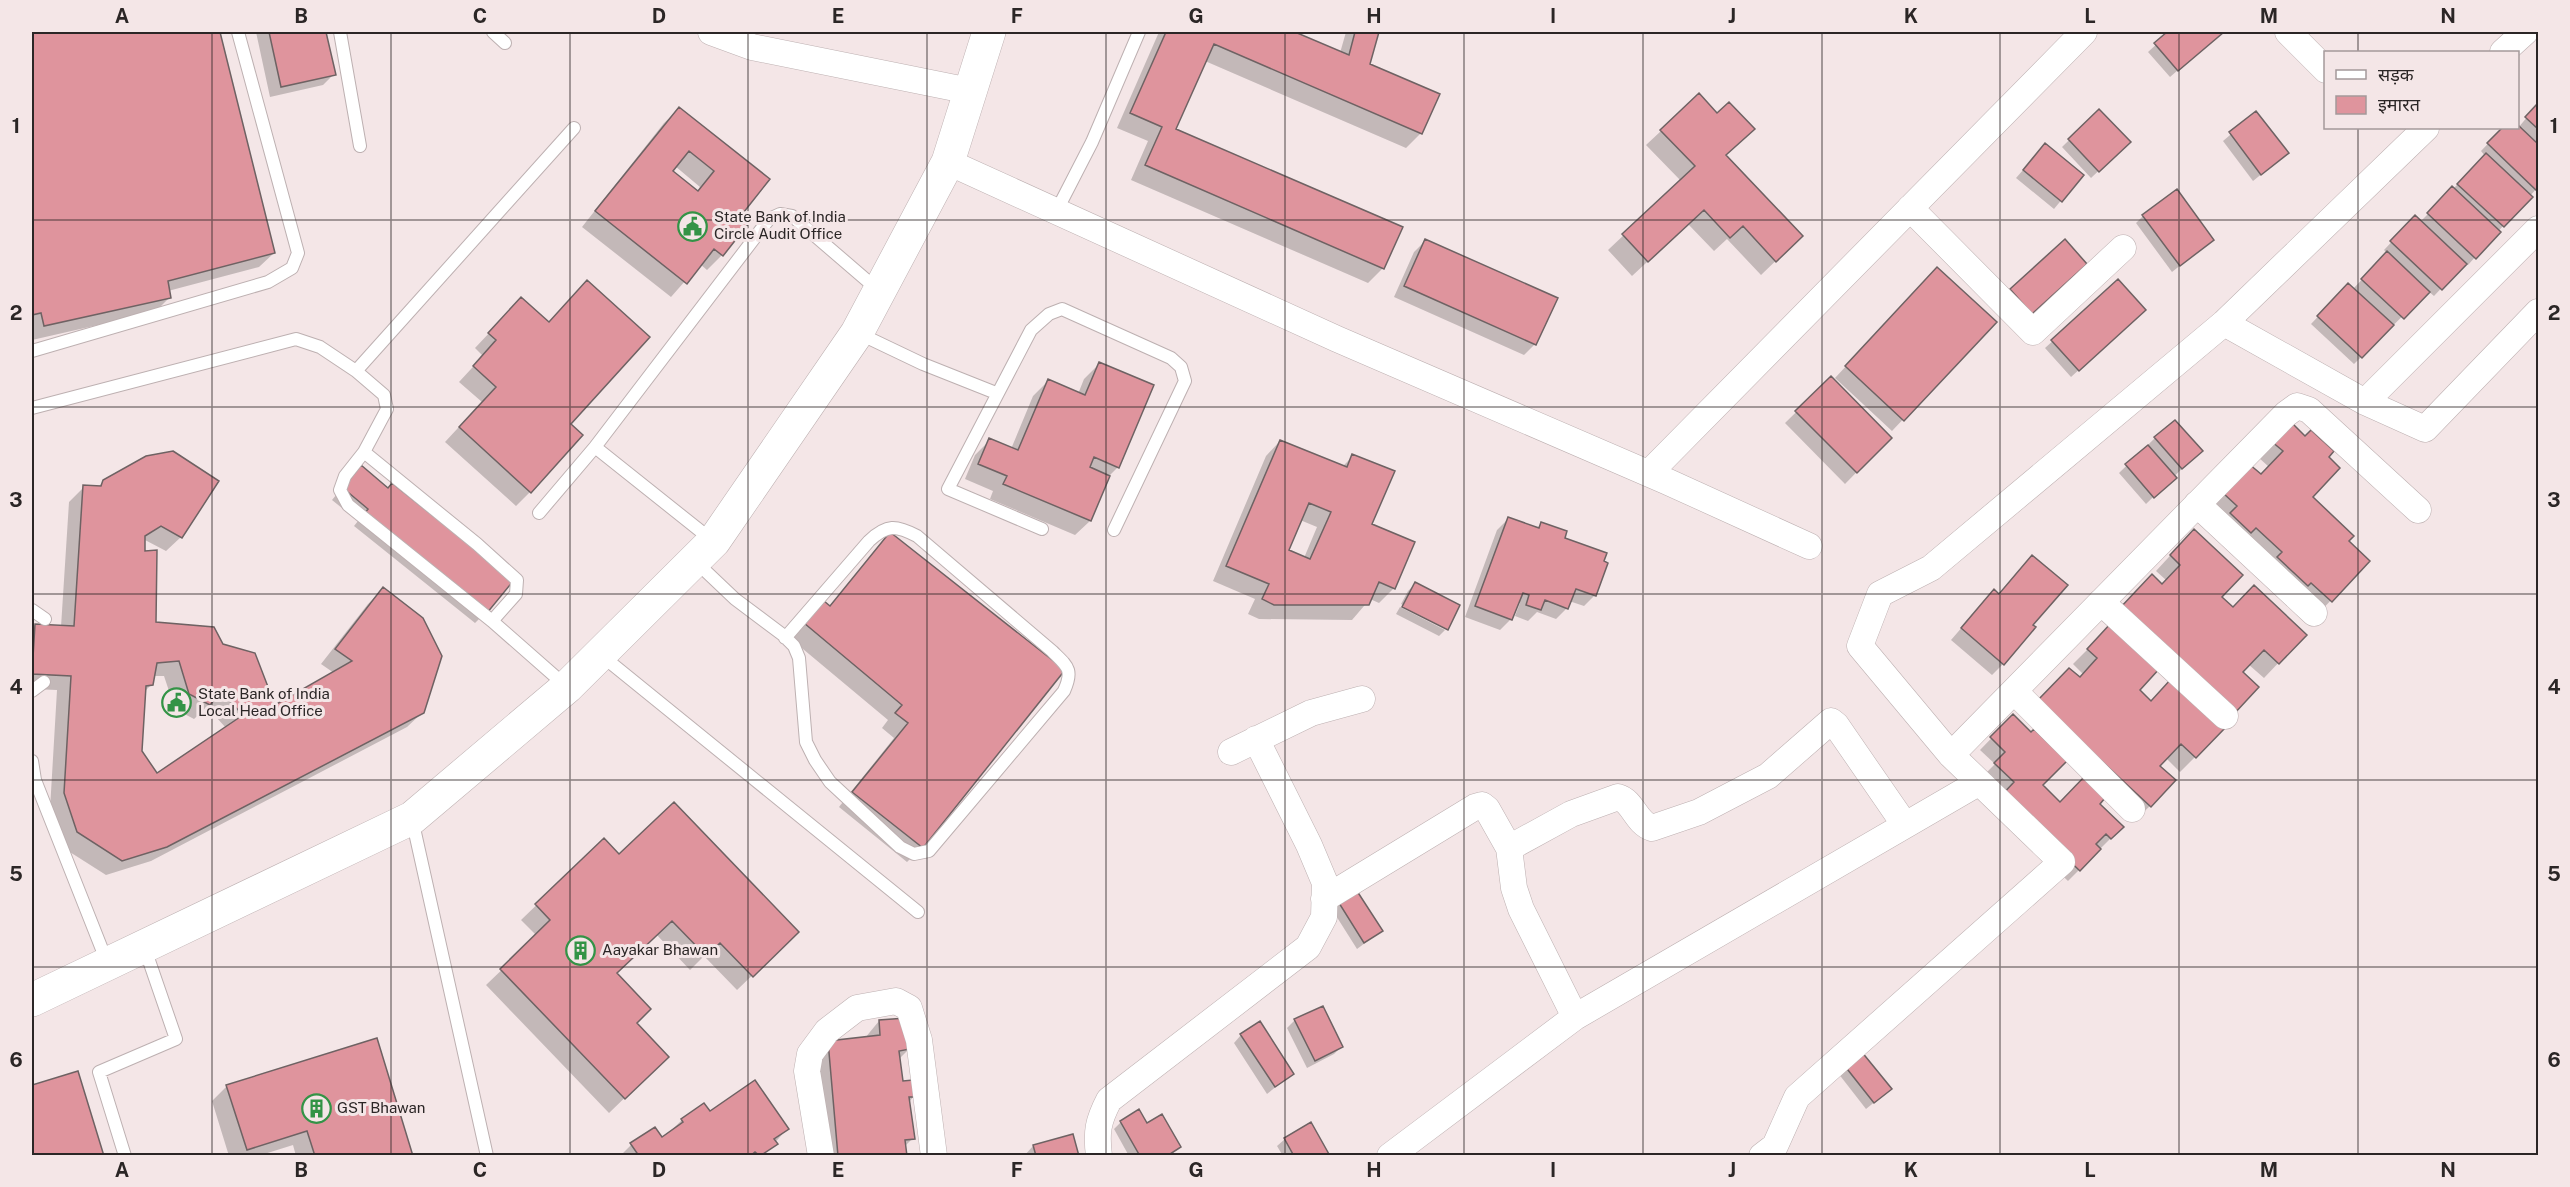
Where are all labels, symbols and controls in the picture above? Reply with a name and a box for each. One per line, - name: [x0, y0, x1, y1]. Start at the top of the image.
- text: A: [115, 4, 129, 28]
- text: B: [294, 4, 308, 28]
- text: C: [473, 4, 487, 28]
- text: D: [652, 4, 666, 28]
- text: E: [832, 4, 844, 28]
- text: F: [1011, 4, 1023, 28]
- text: G: [1188, 4, 1204, 28]
- text: H: [1366, 4, 1382, 28]
- text: I: [1550, 4, 1556, 28]
- text: J: [1728, 4, 1736, 28]
- text: K: [1904, 4, 1918, 28]
- text: L: [2084, 4, 2096, 28]
- text: M: [2260, 4, 2278, 28]
- text: N: [2440, 4, 2456, 28]
- legend: [2324, 51, 2519, 129]
- text: सड़क: [2378, 64, 2415, 85]
- text: इमारत: [2378, 94, 2421, 115]
- text: 1: [12, 114, 20, 138]
- text: 1: [2550, 114, 2558, 138]
- place label: State Bank of India Circle Audit Office: [714, 208, 846, 242]
- public building icon: State Bank of India Circle Audit Office: [677, 210, 709, 242]
- text: 2: [10, 301, 22, 325]
- text: 2: [2548, 301, 2560, 325]
- text: 3: [9, 488, 23, 512]
- text: 3: [2547, 488, 2561, 512]
- text: 4: [9, 675, 23, 699]
- text: 4: [2547, 675, 2561, 699]
- place label: State Bank of India Local Head Office: [198, 685, 330, 719]
- public building icon: State Bank of India Local Head Office: [161, 687, 193, 719]
- text: 5: [9, 862, 23, 886]
- text: 5: [2547, 862, 2561, 886]
- building icon: Aayakar Bhawan: [565, 934, 597, 966]
- place label: Aayakar Bhawan: [602, 941, 718, 958]
- text: 6: [9, 1048, 23, 1072]
- text: 6: [2547, 1048, 2561, 1072]
- building icon: GST Bhawan: [300, 1092, 332, 1124]
- place label: GST Bhawan: [337, 1099, 426, 1116]
- text: A: [115, 1158, 129, 1182]
- text: B: [294, 1158, 308, 1182]
- text: C: [473, 1158, 487, 1182]
- text: D: [652, 1158, 666, 1182]
- text: E: [832, 1158, 844, 1182]
- text: F: [1011, 1158, 1023, 1182]
- text: G: [1188, 1158, 1204, 1182]
- text: H: [1366, 1158, 1382, 1182]
- text: I: [1550, 1158, 1556, 1182]
- text: J: [1728, 1158, 1736, 1182]
- text: K: [1904, 1158, 1918, 1182]
- text: L: [2084, 1158, 2096, 1182]
- text: M: [2260, 1158, 2278, 1182]
- text: N: [2440, 1158, 2456, 1182]

